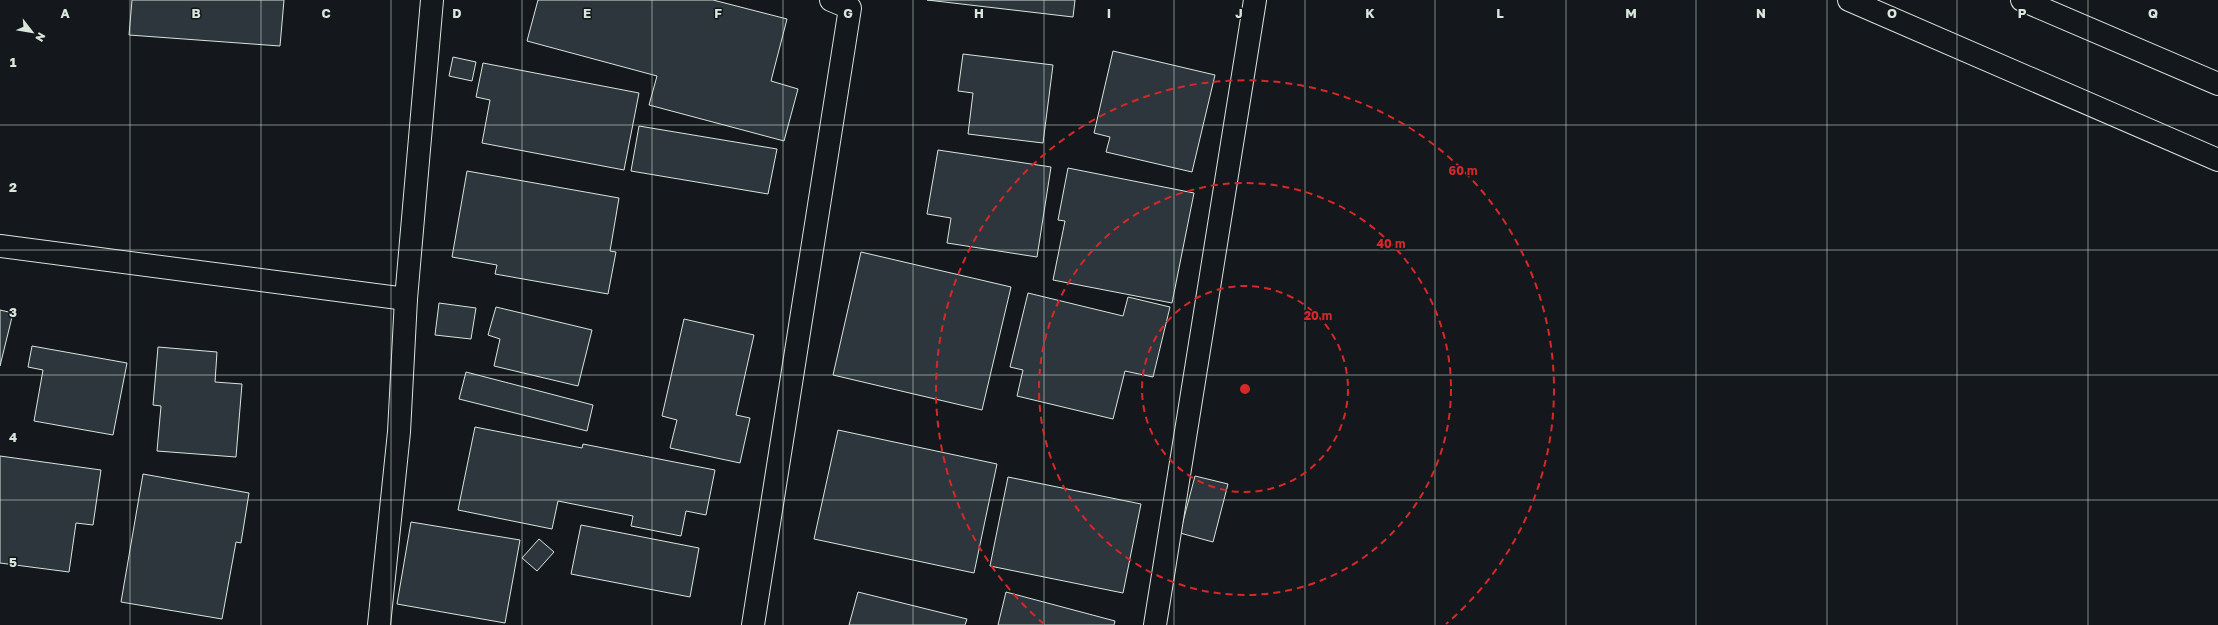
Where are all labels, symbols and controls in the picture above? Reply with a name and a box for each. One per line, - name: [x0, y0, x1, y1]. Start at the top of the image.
- text: A: [60, 5, 70, 21]
- text: B: [191, 5, 201, 21]
- text: C: [321, 5, 331, 21]
- text: D: [452, 5, 462, 21]
- text: E: [583, 5, 591, 21]
- text: F: [714, 5, 722, 21]
- text: G: [843, 5, 853, 21]
- text: H: [974, 5, 984, 21]
- text: I: [1107, 5, 1111, 21]
- text: J: [1235, 5, 1243, 21]
- text: K: [1365, 5, 1375, 21]
- text: L: [1496, 5, 1504, 21]
- text: M: [1625, 5, 1637, 21]
- text: N: [1756, 5, 1766, 21]
- text: O: [1887, 5, 1897, 21]
- text: P: [2018, 5, 2027, 21]
- text: Q: [2148, 5, 2158, 21]
- north arrow: [12, 12, 52, 52]
- text: N: [33, 30, 49, 44]
- text: 1: [10, 54, 17, 70]
- text: 60 m: [1449, 163, 1477, 178]
- text: 2: [9, 179, 17, 195]
- text: 40 m: [1377, 236, 1405, 251]
- text: 3: [9, 304, 17, 320]
- text: 20 m: [1304, 308, 1332, 323]
- centre of rings: [1238, 382, 1252, 396]
- text: 4: [9, 429, 17, 445]
- text: 5: [9, 554, 17, 570]

